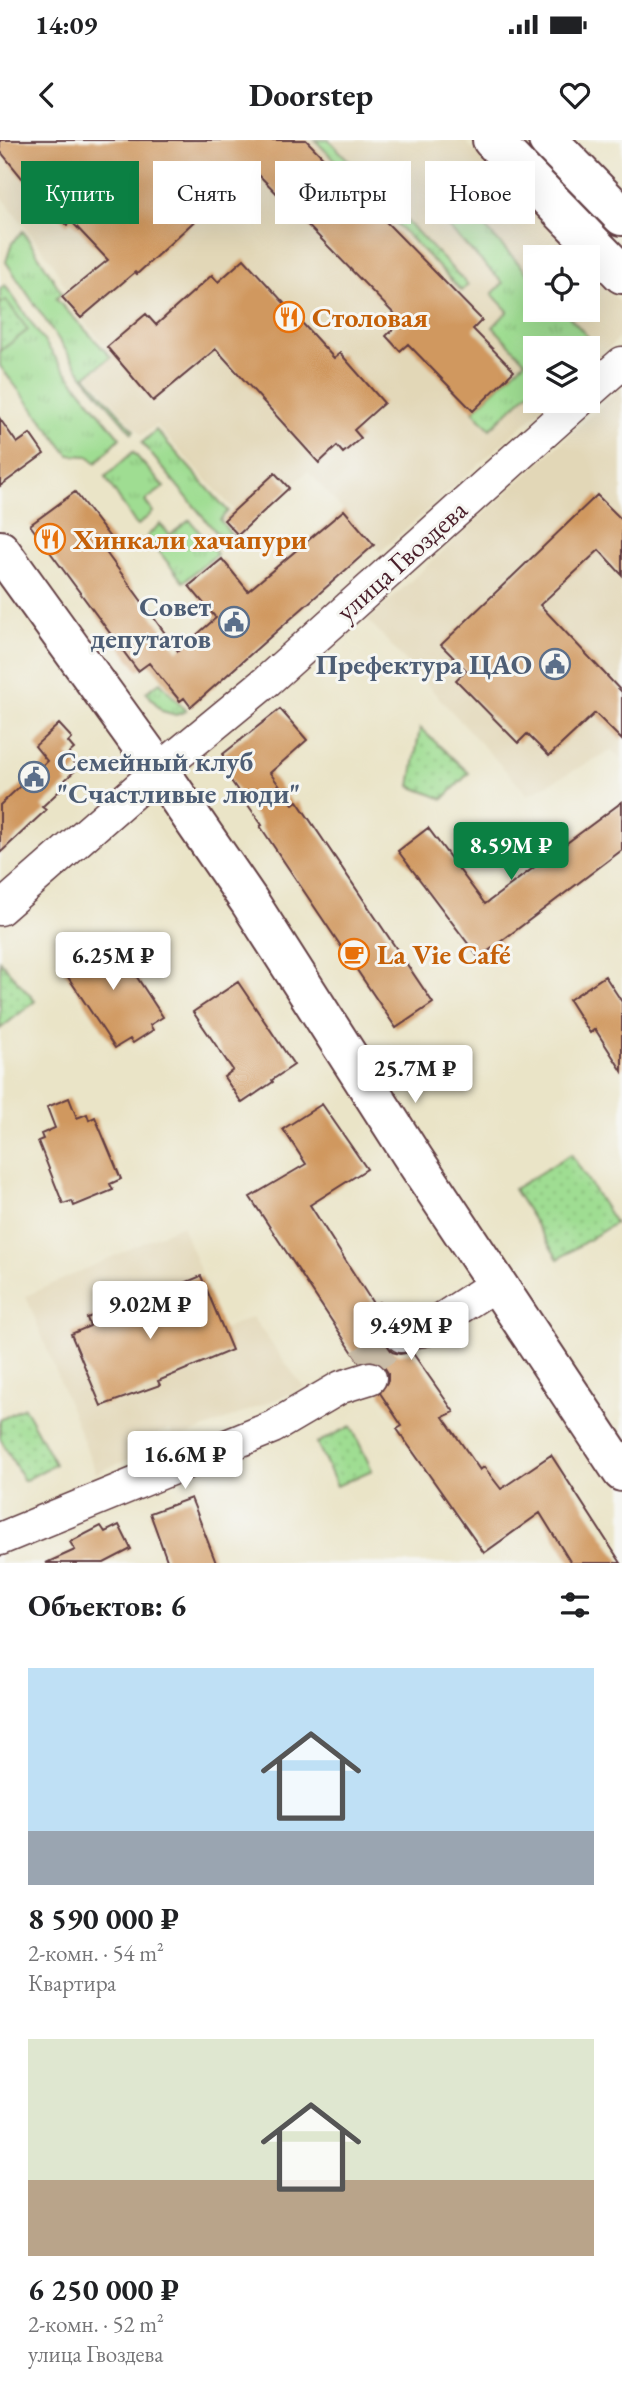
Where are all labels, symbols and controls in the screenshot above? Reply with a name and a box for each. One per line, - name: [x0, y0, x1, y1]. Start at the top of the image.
- text: 14:09: [35, 8, 97, 42]
- text: Doorstep: [249, 74, 373, 116]
- icon: back: [28, 76, 66, 114]
- icon: heart: [556, 76, 594, 114]
- chip: Купить: [21, 161, 139, 224]
- chip: Снять: [153, 161, 261, 224]
- chip: Фильтры: [275, 161, 411, 224]
- chip: Новое: [425, 161, 535, 224]
- map controls: [523, 245, 600, 413]
- button: locate: [523, 245, 600, 322]
- place label: Столовая: [312, 299, 428, 335]
- restaurant icon: Столовая: [272, 300, 306, 334]
- button: layers: [523, 336, 600, 413]
- street label: улица Гвоздева: [328, 491, 475, 629]
- place label: Хинкали хачапури: [72, 521, 307, 557]
- restaurant icon: Хинкали хачапури: [33, 522, 67, 556]
- place label: Совет депутатов: [90, 588, 211, 656]
- public building icon: Совет депутатов: [217, 605, 251, 639]
- place label: Префектура ЦАО: [316, 646, 532, 682]
- public building icon: Префектура ЦАО: [538, 647, 572, 681]
- place label: Семейный клуб "Счастливые люди": [57, 743, 301, 811]
- public building icon: Семейный клуб "Счастливые люди": [17, 760, 51, 794]
- pin: 8.59M ₽: [446, 822, 576, 882]
- text: 8.59M ₽: [470, 830, 552, 860]
- pin: 6.25M ₽: [48, 932, 178, 992]
- place label: La Vie Café: [377, 936, 511, 972]
- cafe icon: La Vie Café: [337, 937, 371, 971]
- text: 6.25M ₽: [72, 940, 154, 970]
- pin: 25.7M ₽: [350, 1046, 480, 1105]
- text: 25.7M ₽: [374, 1053, 456, 1083]
- pin: 9.02M ₽: [85, 1282, 215, 1341]
- text: 9.02M ₽: [109, 1289, 191, 1319]
- pin: 9.49M ₽: [346, 1302, 476, 1362]
- text: 9.49M ₽: [370, 1310, 452, 1340]
- pin: 16.6M ₽: [120, 1432, 250, 1491]
- text: 16.6M ₽: [144, 1439, 226, 1469]
- text: Объектов: 6: [28, 1586, 186, 1625]
- icon: filters: [556, 1586, 594, 1624]
- icon: home: [248, 1713, 374, 1839]
- text: 8 590 000 ₽: [28, 1899, 179, 1938]
- text: 2-комн. · 54 m²: [28, 1938, 164, 1968]
- text: Квартира: [28, 1968, 116, 1998]
- icon: home: [248, 2084, 374, 2210]
- text: 6 250 000 ₽: [28, 2270, 179, 2309]
- text: 2-комн. · 52 m²: [28, 2309, 164, 2339]
- text: улица Гвоздева: [28, 2339, 164, 2369]

